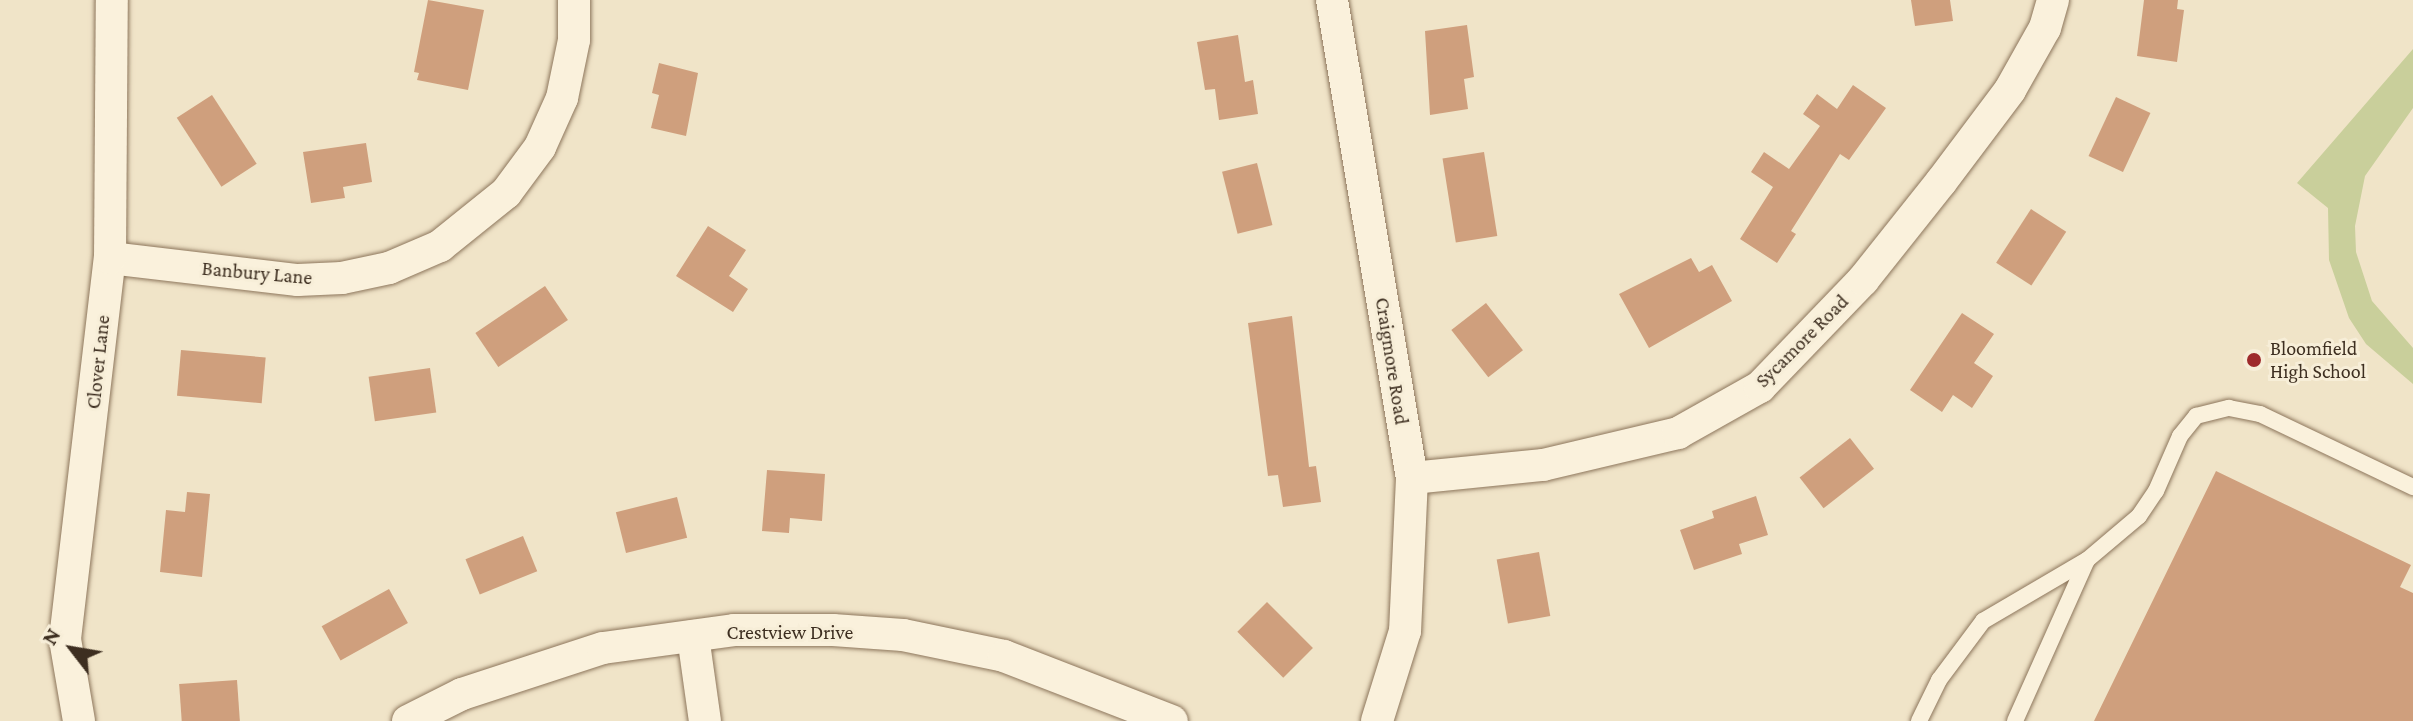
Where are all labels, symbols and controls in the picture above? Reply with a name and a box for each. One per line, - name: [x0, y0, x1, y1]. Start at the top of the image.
- street label: Banbury Lane: [201, 256, 313, 290]
- street label: Sycamore Road: [1751, 290, 1853, 392]
- street label: Craigmore Road: [1370, 296, 1414, 426]
- street label: Clover Lane: [81, 314, 115, 410]
- place label: Bloomfield High School: [2270, 336, 2366, 383]
- marker: Bloomfield High School: [2245, 351, 2263, 369]
- north arrow: [32, 609, 112, 689]
- street label: Crestview Drive: [727, 620, 853, 644]
- text: N: [36, 624, 66, 649]

